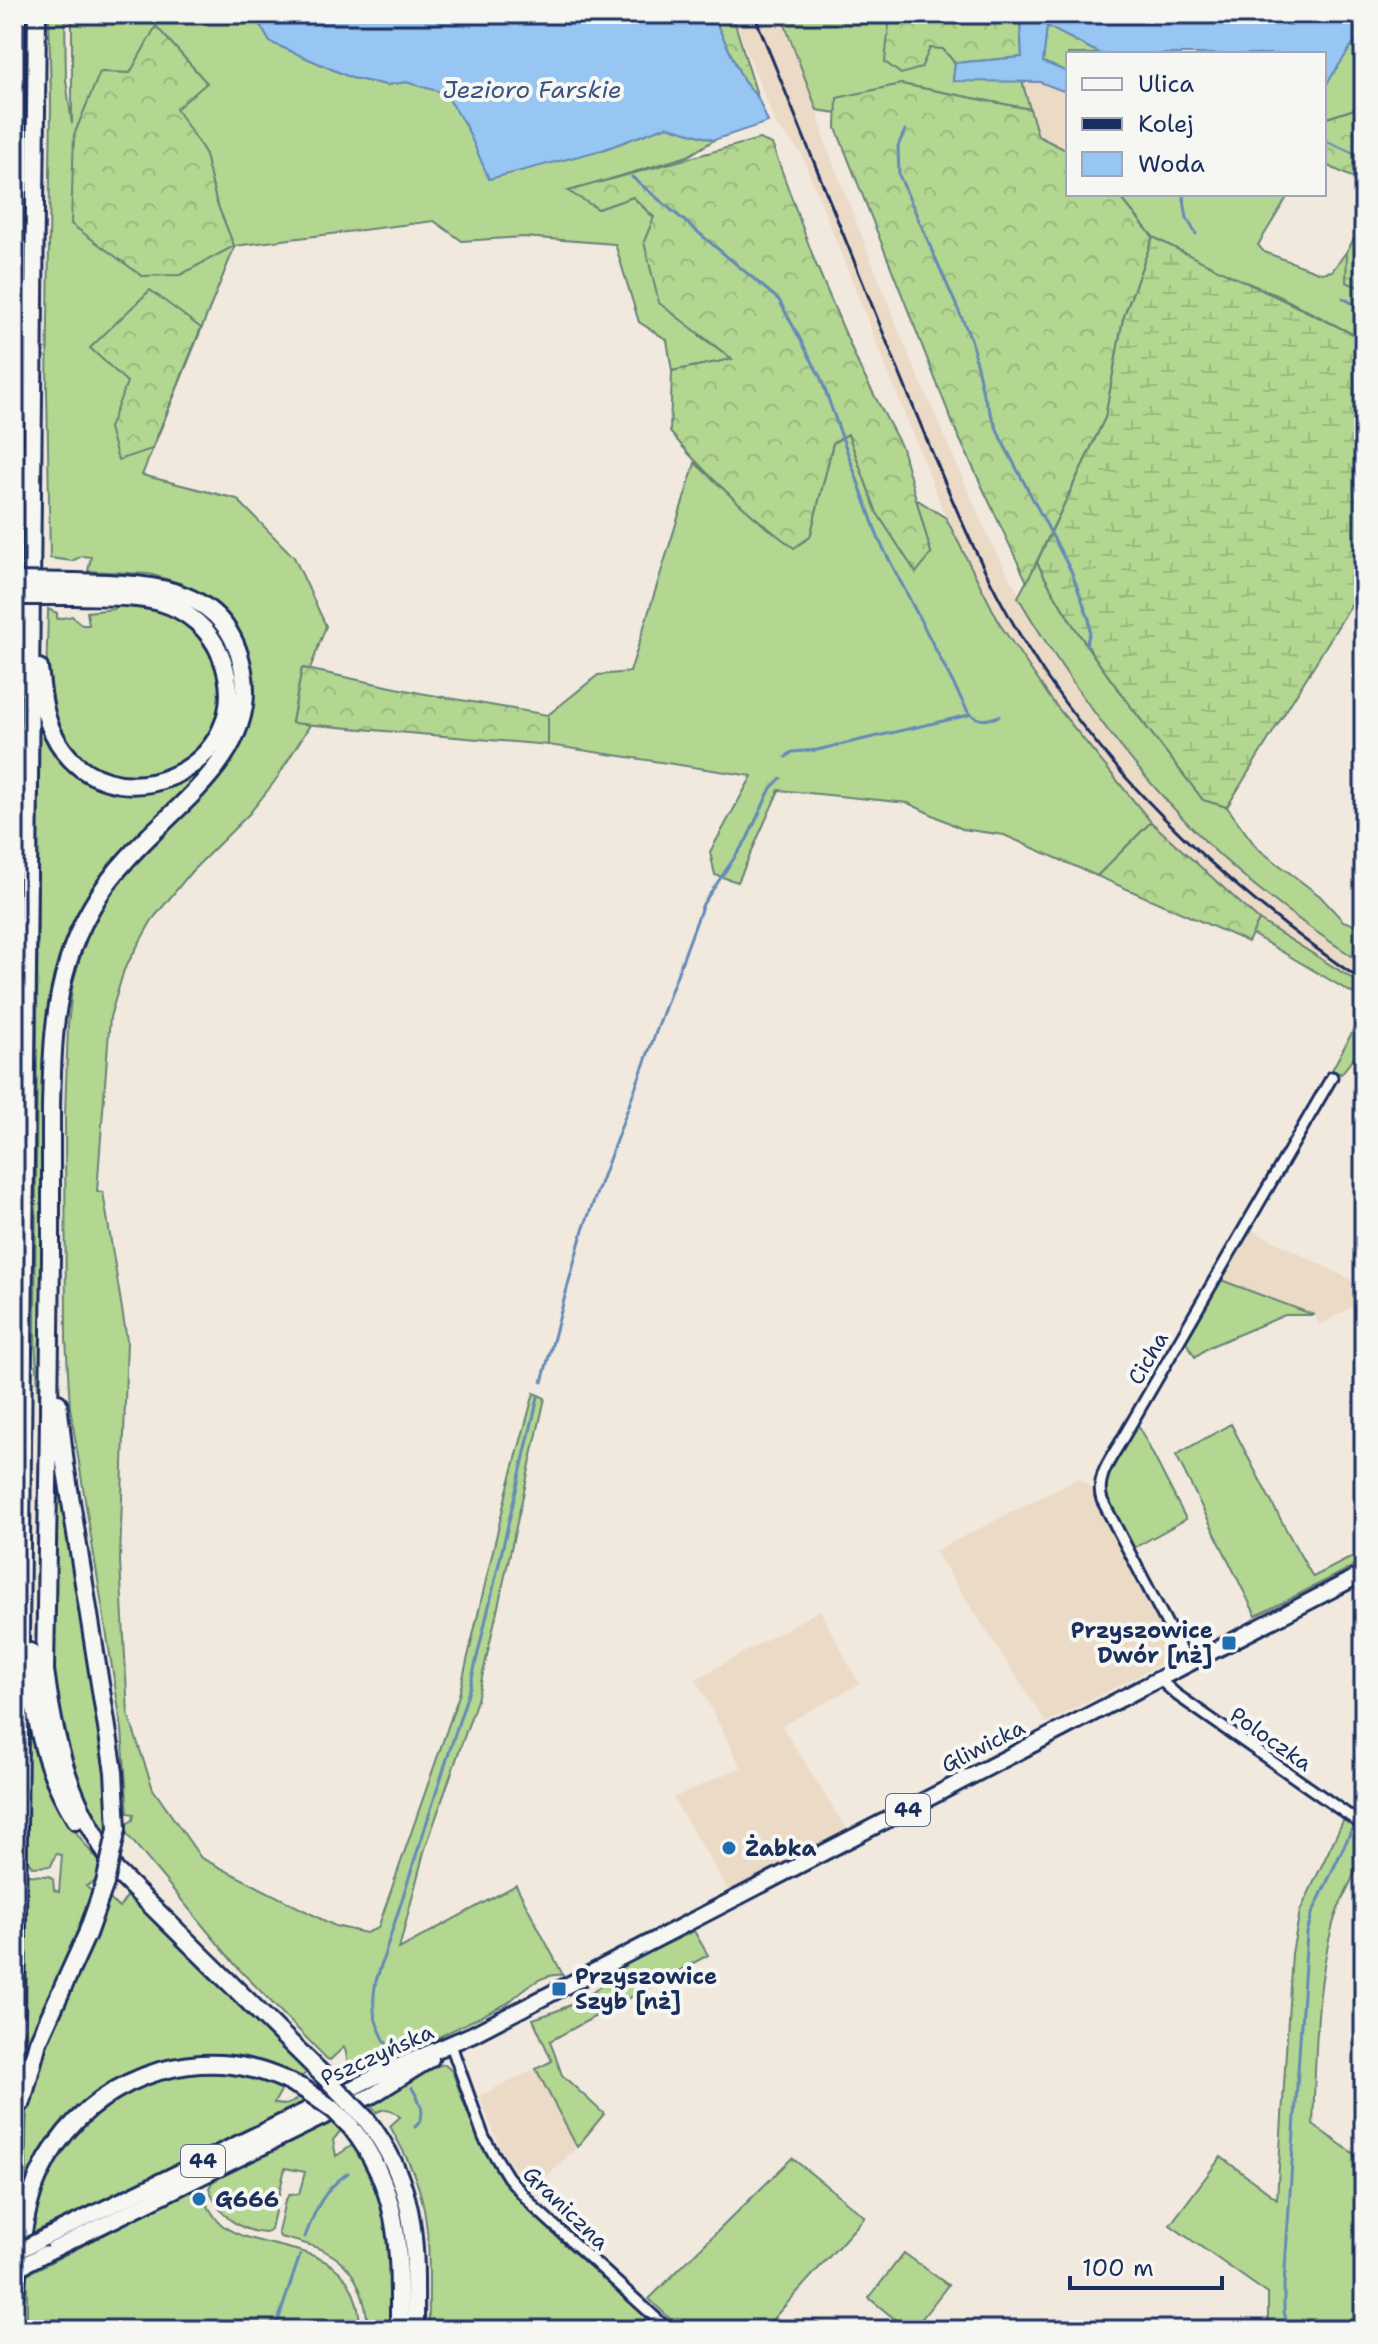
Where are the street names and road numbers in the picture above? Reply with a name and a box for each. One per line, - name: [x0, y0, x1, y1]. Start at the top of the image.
- street label: Cicha: [1121, 1326, 1175, 1390]
- street label: Poloczka: [1224, 1700, 1318, 1778]
- street label: Gliwicka: [936, 1712, 1030, 1779]
- road number: 44: [886, 1794, 930, 1826]
- street label: Pszczyńska: [316, 2017, 438, 2093]
- road number: 44: [181, 2145, 225, 2177]
- street label: Graniczna: [517, 2160, 615, 2257]

